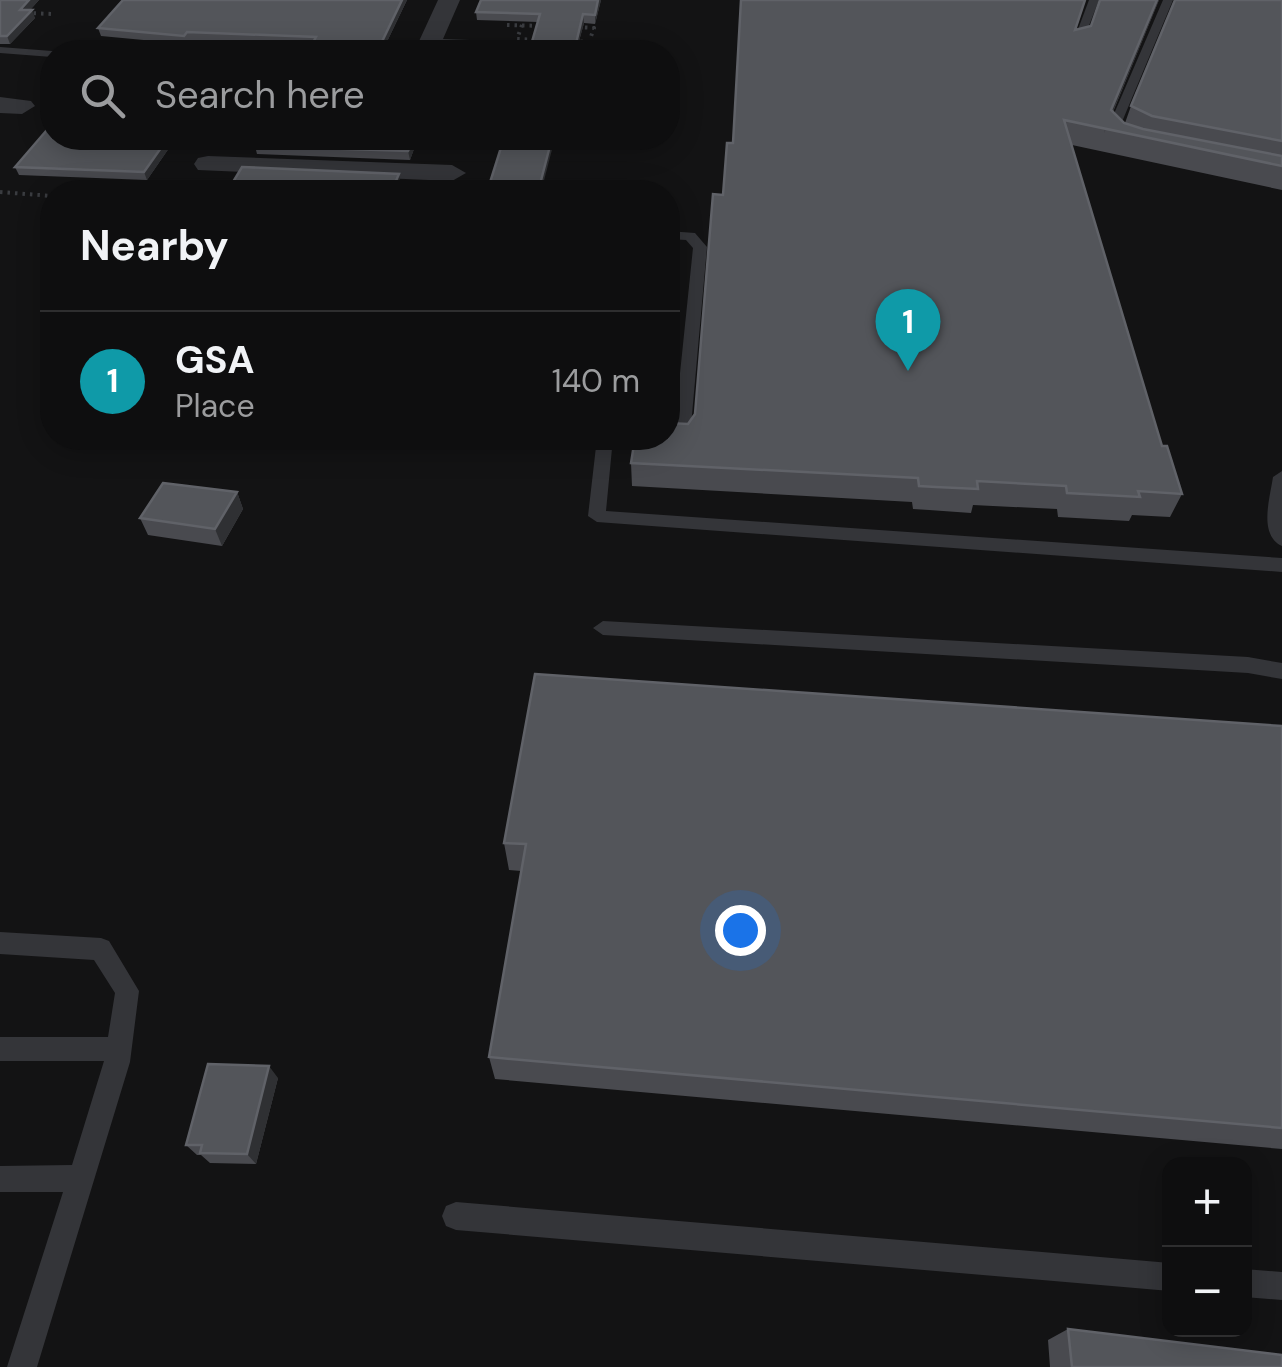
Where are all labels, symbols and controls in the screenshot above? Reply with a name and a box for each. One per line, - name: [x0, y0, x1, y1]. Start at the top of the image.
- search box: [40, 40, 680, 150]
- icon: search: [75, 68, 130, 123]
- text: Search here: [155, 70, 365, 120]
- text: Nearby: [80, 218, 229, 273]
- pin: 1: [876, 288, 940, 371]
- text: GSA: [175, 335, 254, 385]
- text: 1: [107, 360, 118, 402]
- text: 140 m: [552, 360, 640, 402]
- text: Place: [175, 385, 255, 427]
- your location: [715, 905, 766, 956]
- map controls: [1162, 1157, 1252, 1337]
- button: +: [1162, 1157, 1252, 1247]
- button: −: [1162, 1247, 1252, 1337]

